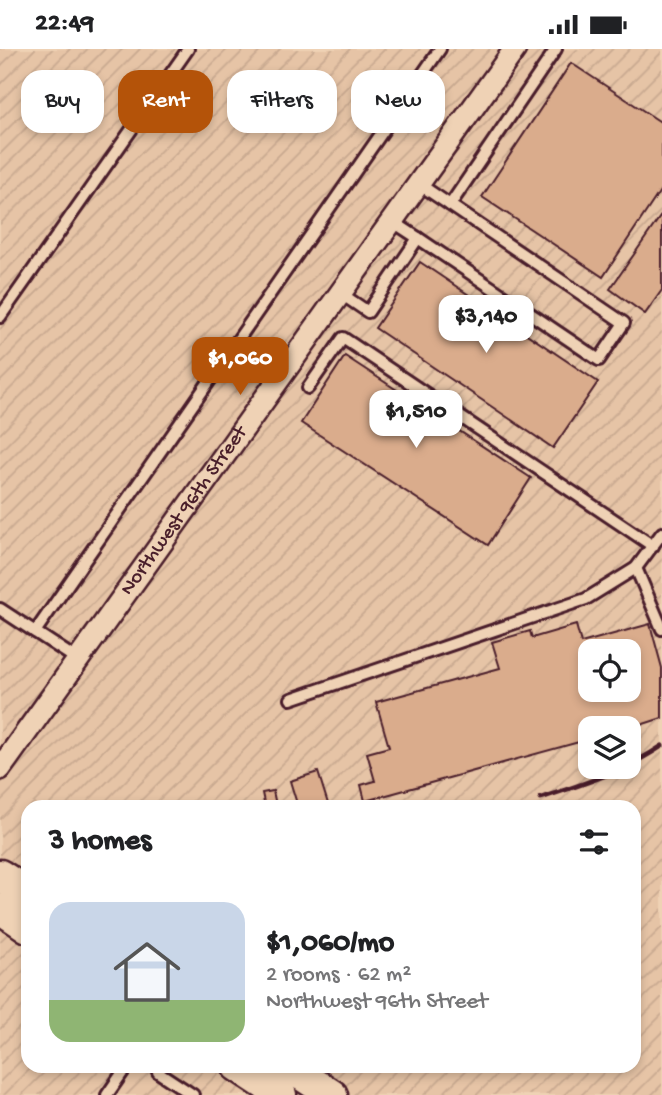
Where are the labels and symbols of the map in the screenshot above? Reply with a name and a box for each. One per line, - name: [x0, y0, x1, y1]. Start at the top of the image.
- pin: $3,140: [429, 295, 543, 355]
- pin: $1,060: [183, 337, 297, 397]
- pin: $1,510: [359, 391, 473, 450]
- street label: Northwest 96th Street: [115, 420, 255, 601]

